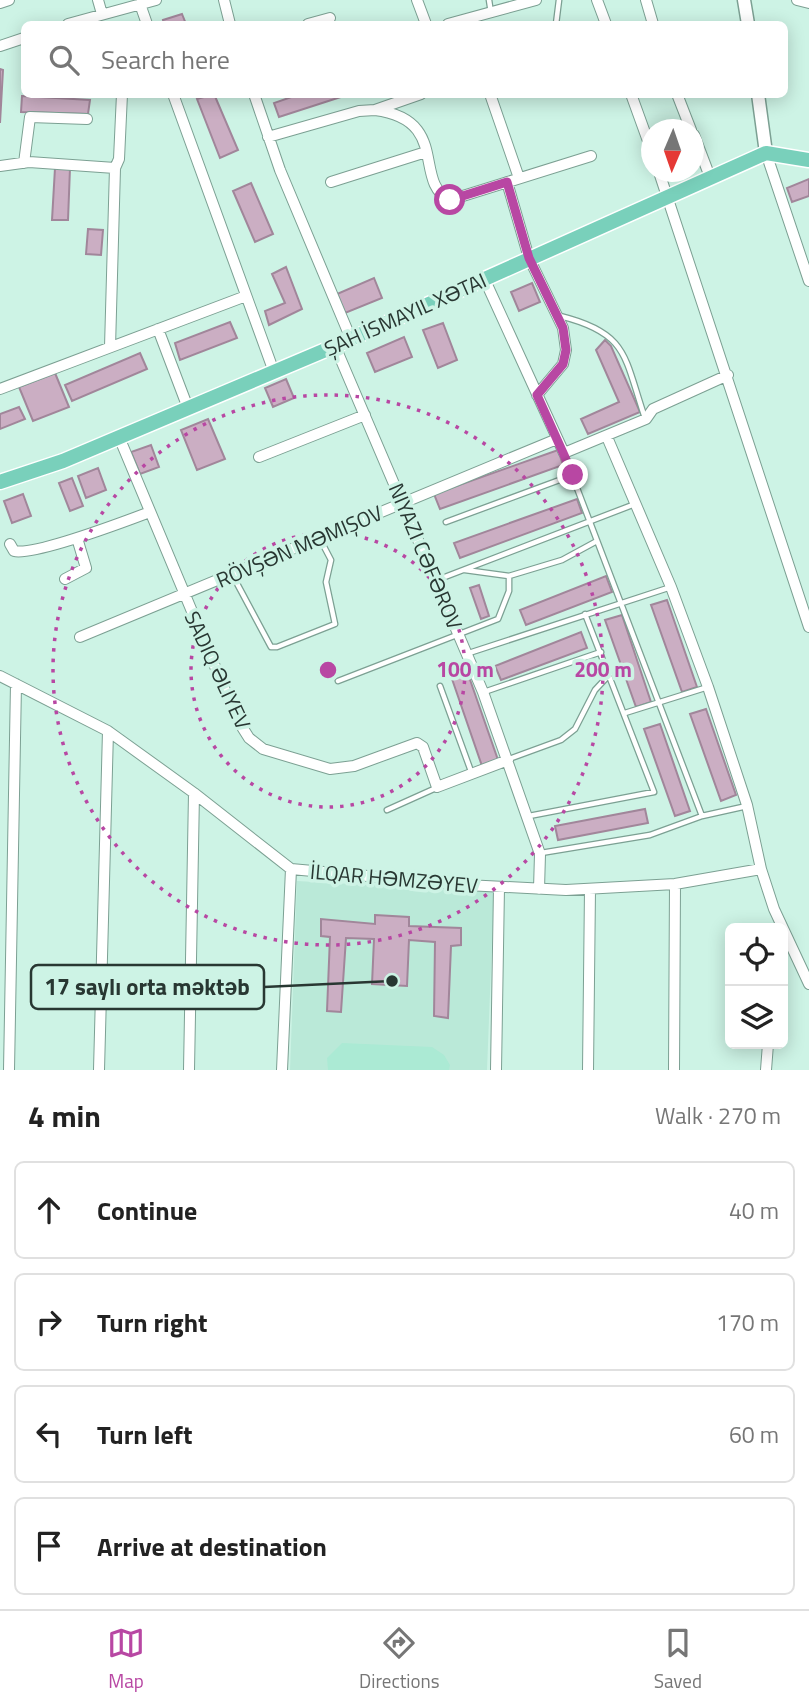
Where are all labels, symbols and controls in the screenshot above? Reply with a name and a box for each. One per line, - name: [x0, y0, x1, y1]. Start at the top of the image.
- search box: [21, 21, 788, 98]
- text: Search here: [101, 40, 230, 79]
- icon: search: [45, 41, 83, 79]
- north arrow: [641, 119, 704, 182]
- route start: [434, 184, 465, 215]
- street label: ŞAH İSMAYIL XƏTAI: [319, 264, 491, 364]
- route end: [557, 459, 588, 490]
- street label: NIYAZI CƏFƏROV: [381, 478, 471, 634]
- street label: RÖVŞƏN MƏMIŞOV: [211, 496, 387, 596]
- street label: SADIQ ƏLIYEV: [177, 606, 259, 734]
- text: 100 m: [436, 653, 494, 685]
- text: 200 m: [574, 653, 632, 685]
- centre of rings: [316, 658, 340, 682]
- street label: İLQAR HƏMZƏYEV: [309, 855, 479, 901]
- map controls: [725, 923, 788, 1049]
- button: locate: [725, 923, 788, 986]
- callout: 17 saylı orta məktəb: [31, 965, 264, 1009]
- text: 17 saylı orta məktəb: [44, 969, 250, 1004]
- button: layers: [725, 986, 788, 1049]
- text: 4 min: [28, 1093, 101, 1139]
- text: Walk · 270 m: [655, 1098, 781, 1133]
- icon: ahead: [30, 1191, 68, 1229]
- text: Continue: [97, 1191, 197, 1230]
- text: 40 m: [729, 1193, 779, 1228]
- icon: right: [30, 1303, 68, 1341]
- text: Turn right: [97, 1303, 208, 1342]
- text: 170 m: [716, 1305, 779, 1340]
- icon: left: [30, 1415, 68, 1453]
- text: Turn left: [97, 1415, 192, 1454]
- text: 60 m: [729, 1417, 779, 1452]
- icon: arrive: [30, 1527, 68, 1565]
- text: Arrive at destination: [97, 1527, 327, 1566]
- tab: Map: [107, 1624, 145, 1695]
- tab: Directions: [359, 1624, 440, 1695]
- tab: Saved: [654, 1624, 702, 1695]

